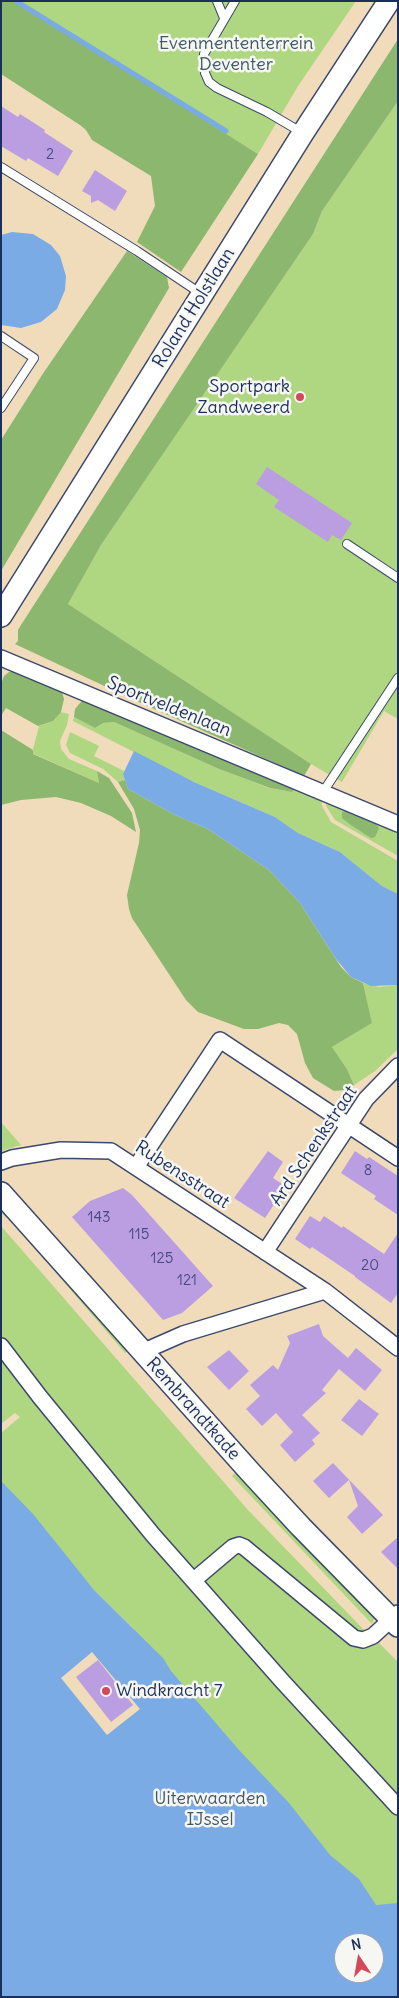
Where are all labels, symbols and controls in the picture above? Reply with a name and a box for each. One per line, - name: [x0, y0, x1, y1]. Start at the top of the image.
- park label: Evenmententerrein Deventer: [159, 33, 313, 76]
- house number: 2: [46, 146, 54, 164]
- street label: Roland Holstlaan: [148, 244, 240, 372]
- place label: Sportpark Zandweerd: [198, 376, 290, 418]
- marker: Sportpark Zandweerd: [294, 391, 306, 403]
- street label: Sportveldenlaan: [104, 672, 234, 742]
- street label: Ard Schenkstraat: [266, 1082, 362, 1210]
- street label: Rubensstraat: [131, 1137, 233, 1213]
- house number: 8: [364, 1162, 372, 1180]
- house number: 143: [87, 1209, 111, 1227]
- house number: 115: [129, 1226, 149, 1244]
- house number: 125: [151, 1250, 173, 1268]
- house number: 20: [361, 1257, 379, 1275]
- house number: 121: [177, 1272, 197, 1290]
- street label: Rembrandtkade: [141, 1353, 245, 1465]
- place label: Windkracht 7: [116, 1680, 222, 1702]
- marker: Windkracht 7: [100, 1685, 112, 1697]
- park label: Uiterwaarden IJssel: [154, 1788, 266, 1830]
- north arrow: [334, 1933, 384, 1983]
- text: N: [349, 1934, 363, 1954]

